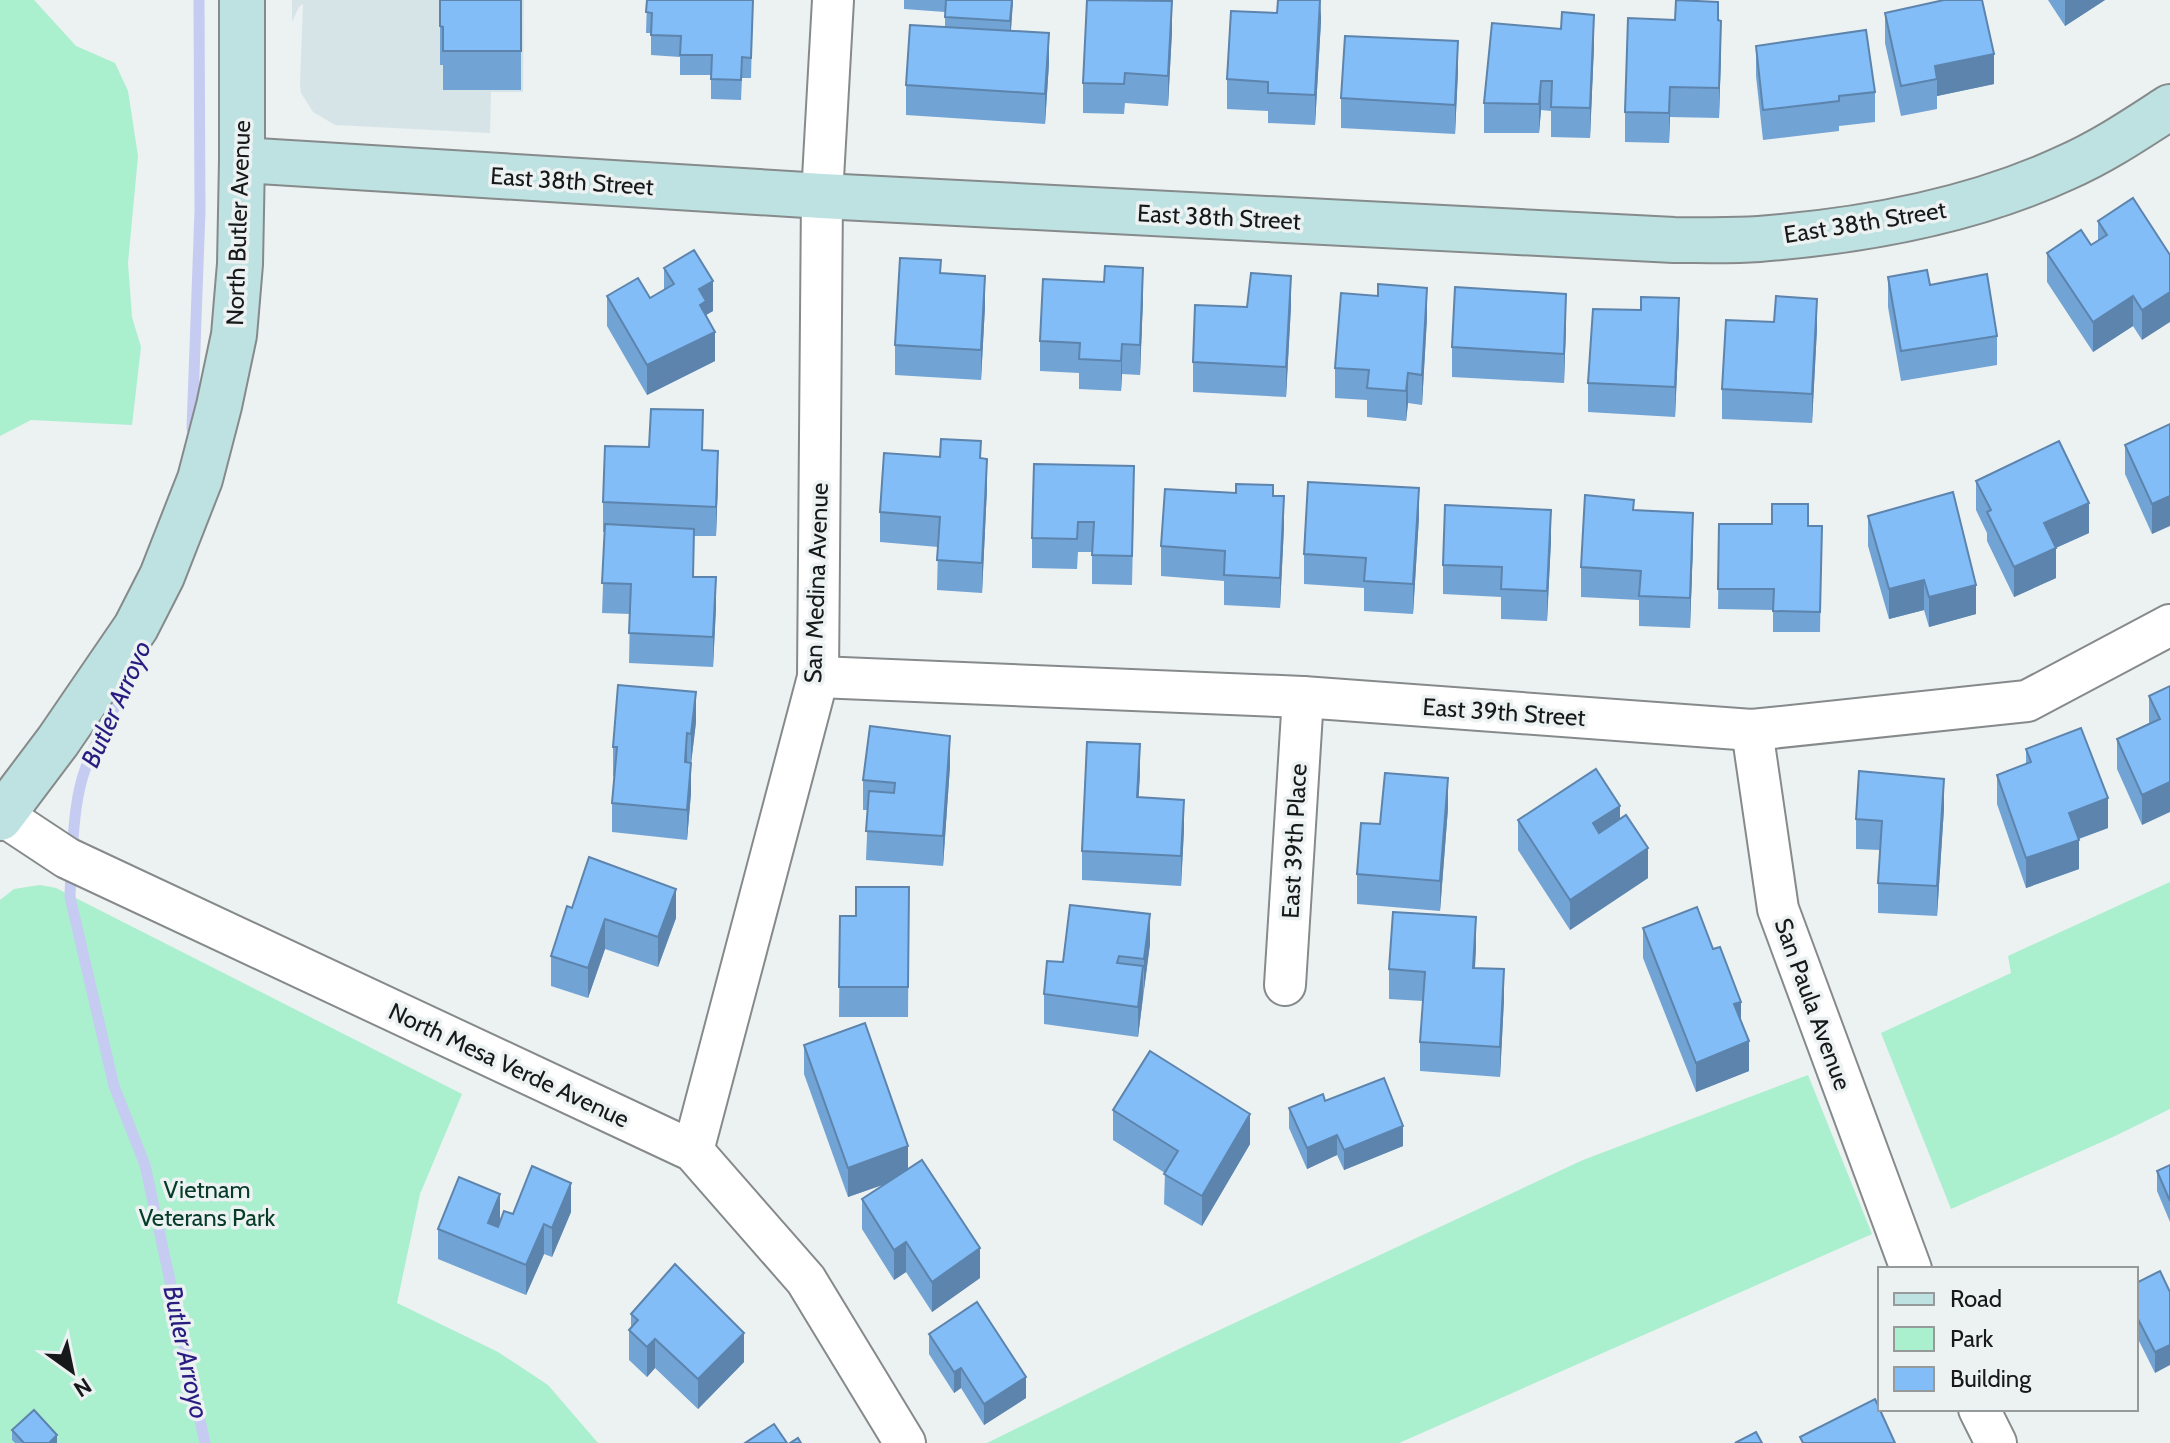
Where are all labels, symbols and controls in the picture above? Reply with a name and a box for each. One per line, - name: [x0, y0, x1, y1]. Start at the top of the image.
- street label: North Butler Avenue: [220, 120, 256, 326]
- street label: East 38th Street: [489, 161, 655, 201]
- street label: East 38th Street: [1782, 195, 1948, 249]
- street label: East 38th Street: [1136, 198, 1302, 236]
- street label: San Medina Avenue: [798, 482, 834, 684]
- water label: Butler Arroyo: [74, 636, 158, 772]
- street label: East 39th Street: [1422, 692, 1586, 732]
- street label: East 39th Place: [1275, 763, 1313, 919]
- street label: San Paula Avenue: [1769, 914, 1857, 1094]
- street label: North Mesa Verde Avenue: [384, 996, 634, 1134]
- park label: Vietnam Veterans Park: [139, 1175, 276, 1232]
- legend: [1878, 1267, 2138, 1411]
- water label: Butler Arroyo: [156, 1283, 216, 1421]
- text: Road: [1950, 1284, 2002, 1313]
- text: Park: [1950, 1324, 1993, 1353]
- north arrow: [32, 1331, 112, 1411]
- text: Building: [1950, 1364, 2032, 1393]
- text: N: [69, 1372, 96, 1403]

